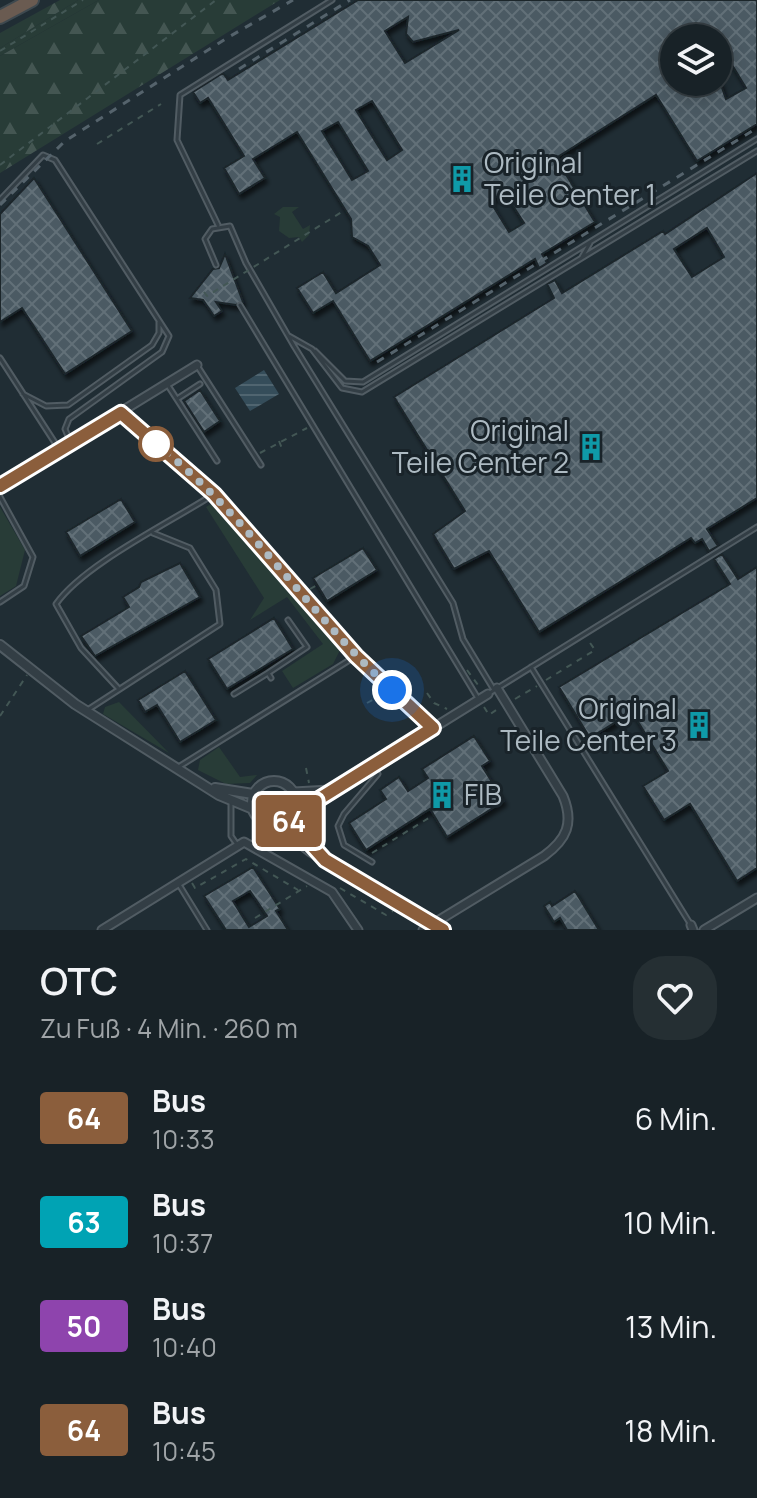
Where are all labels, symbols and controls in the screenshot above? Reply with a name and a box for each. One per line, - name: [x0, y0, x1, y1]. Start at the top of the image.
- map controls: [660, 24, 732, 96]
- button: layers: [660, 24, 732, 96]
- place label: Original Teile Center 1: [484, 143, 656, 213]
- building icon: Original Teile Center 1: [447, 164, 477, 194]
- place label: Original Teile Center 2: [392, 411, 569, 481]
- unlabelled marker: [139, 427, 173, 461]
- building icon: Original Teile Center 2: [576, 432, 606, 462]
- your location: [372, 670, 412, 710]
- place label: Original Teile Center 3: [500, 689, 677, 759]
- building icon: Original Teile Center 3: [684, 710, 714, 740]
- place label: FIB: [464, 775, 502, 813]
- building icon: FIB: [427, 780, 457, 810]
- line badge: 64: [253, 795, 325, 847]
- text: 64: [272, 802, 306, 840]
- text: OTC: [40, 954, 118, 1006]
- button: heart: [633, 956, 717, 1040]
- text: Zu Fuß · 4 Min. · 260 m: [40, 1010, 298, 1046]
- text: Bus: [152, 1080, 206, 1121]
- text: 6 Min.: [635, 1098, 717, 1139]
- text: 64: [67, 1099, 101, 1137]
- text: 10:33: [152, 1121, 215, 1157]
- text: Bus: [152, 1184, 206, 1225]
- text: 10 Min.: [623, 1202, 717, 1243]
- text: 63: [67, 1203, 101, 1241]
- text: 10:37: [152, 1225, 213, 1261]
- text: Bus: [152, 1288, 206, 1329]
- text: 13 Min.: [625, 1306, 717, 1347]
- text: 50: [67, 1307, 101, 1345]
- text: 10:40: [152, 1329, 217, 1365]
- text: Bus: [152, 1392, 206, 1433]
- text: 18 Min.: [624, 1410, 717, 1451]
- text: 64: [67, 1411, 101, 1449]
- text: 10:45: [152, 1433, 216, 1469]

